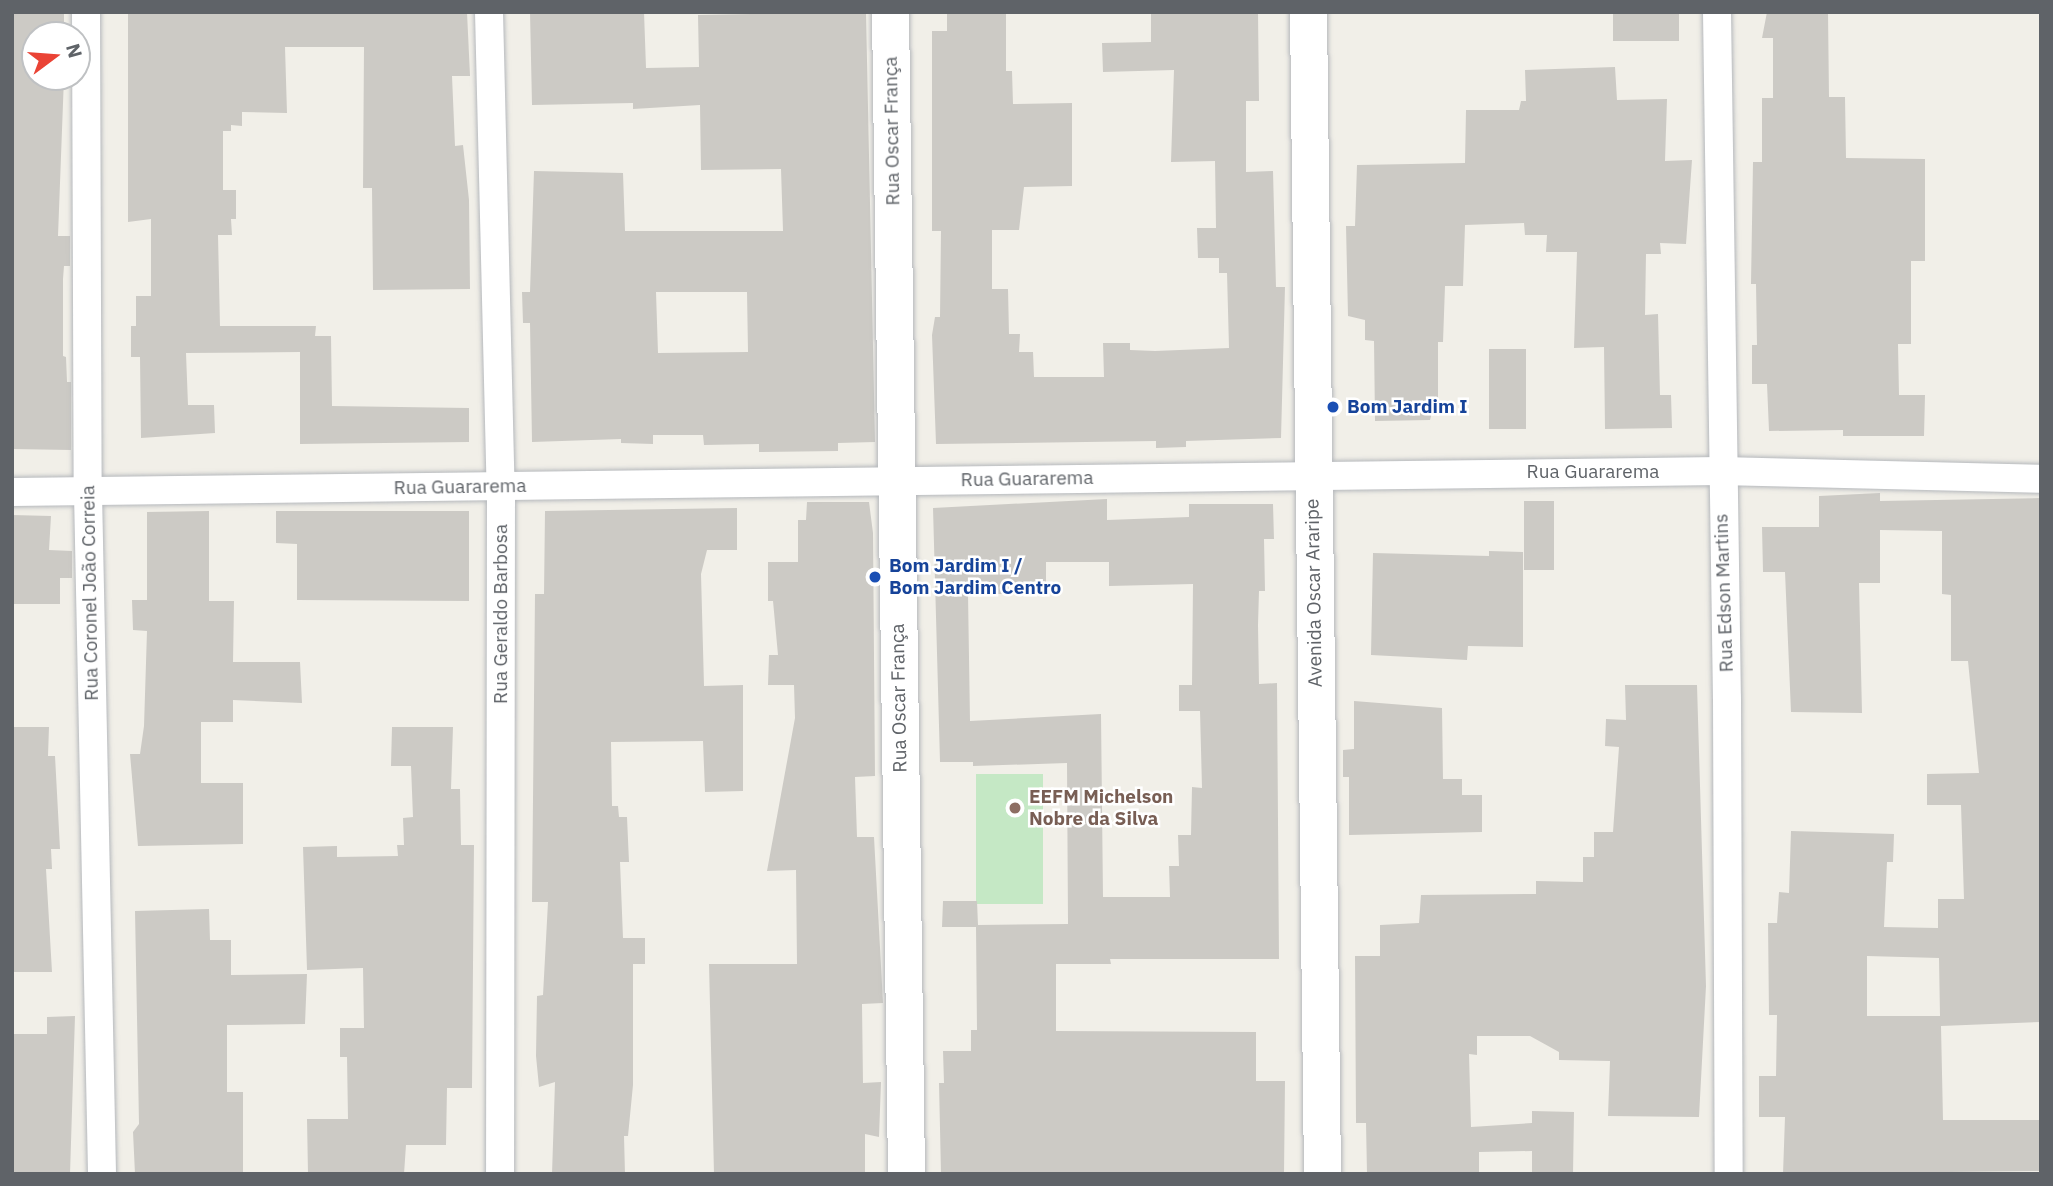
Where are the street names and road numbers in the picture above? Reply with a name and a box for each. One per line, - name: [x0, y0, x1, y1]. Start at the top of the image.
- street label: Rua Oscar França: [879, 56, 905, 206]
- street label: Rua Guararema: [1527, 461, 1659, 483]
- street label: Rua Guararema: [960, 466, 1094, 492]
- street label: Rua Guararema: [393, 474, 527, 500]
- street label: Rua Coronel João Correia: [77, 485, 103, 701]
- street label: Avenida Oscar Araripe: [1301, 498, 1327, 688]
- street label: Rua Edson Martins: [1710, 513, 1738, 673]
- street label: Rua Geraldo Barbosa: [490, 524, 512, 704]
- street label: Rua Oscar França: [886, 623, 912, 773]

